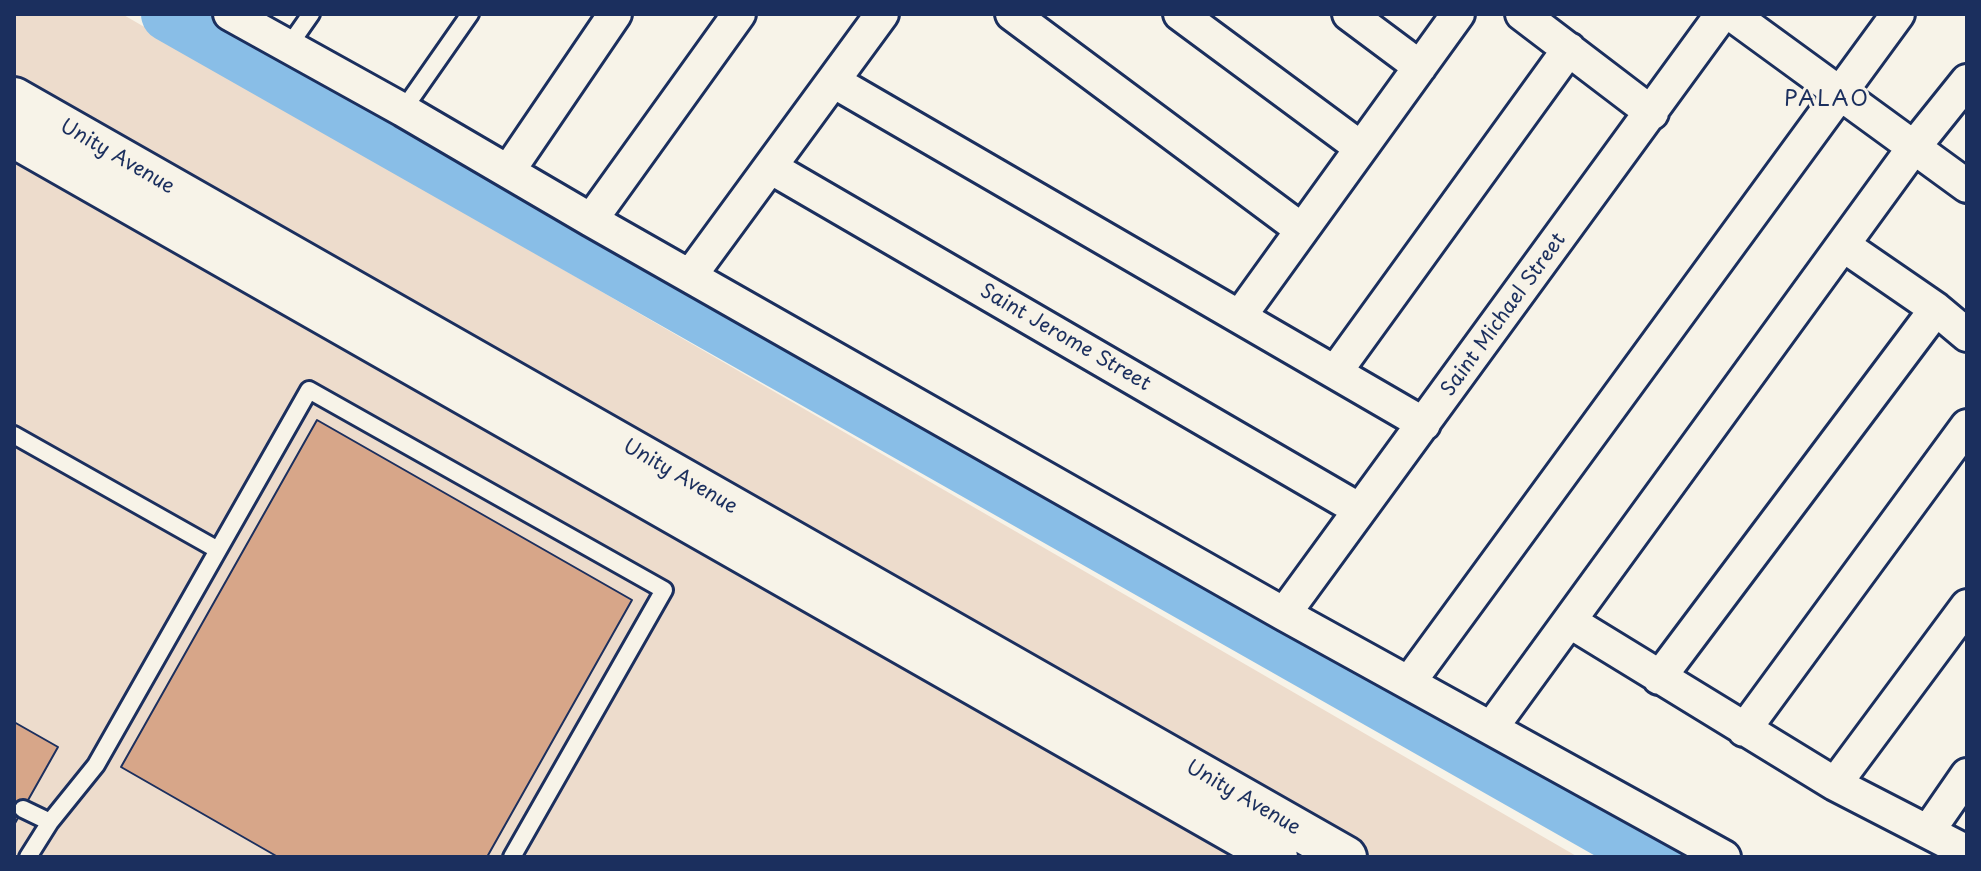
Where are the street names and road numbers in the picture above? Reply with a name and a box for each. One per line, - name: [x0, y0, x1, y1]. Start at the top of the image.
- street label: Unity Avenue: [55, 115, 179, 199]
- street label: Saint Michael Street: [1437, 229, 1571, 401]
- street label: Saint Jerome Street: [975, 279, 1155, 397]
- street label: Unity Avenue: [618, 435, 742, 519]
- street label: Unity Avenue: [1181, 756, 1305, 840]

